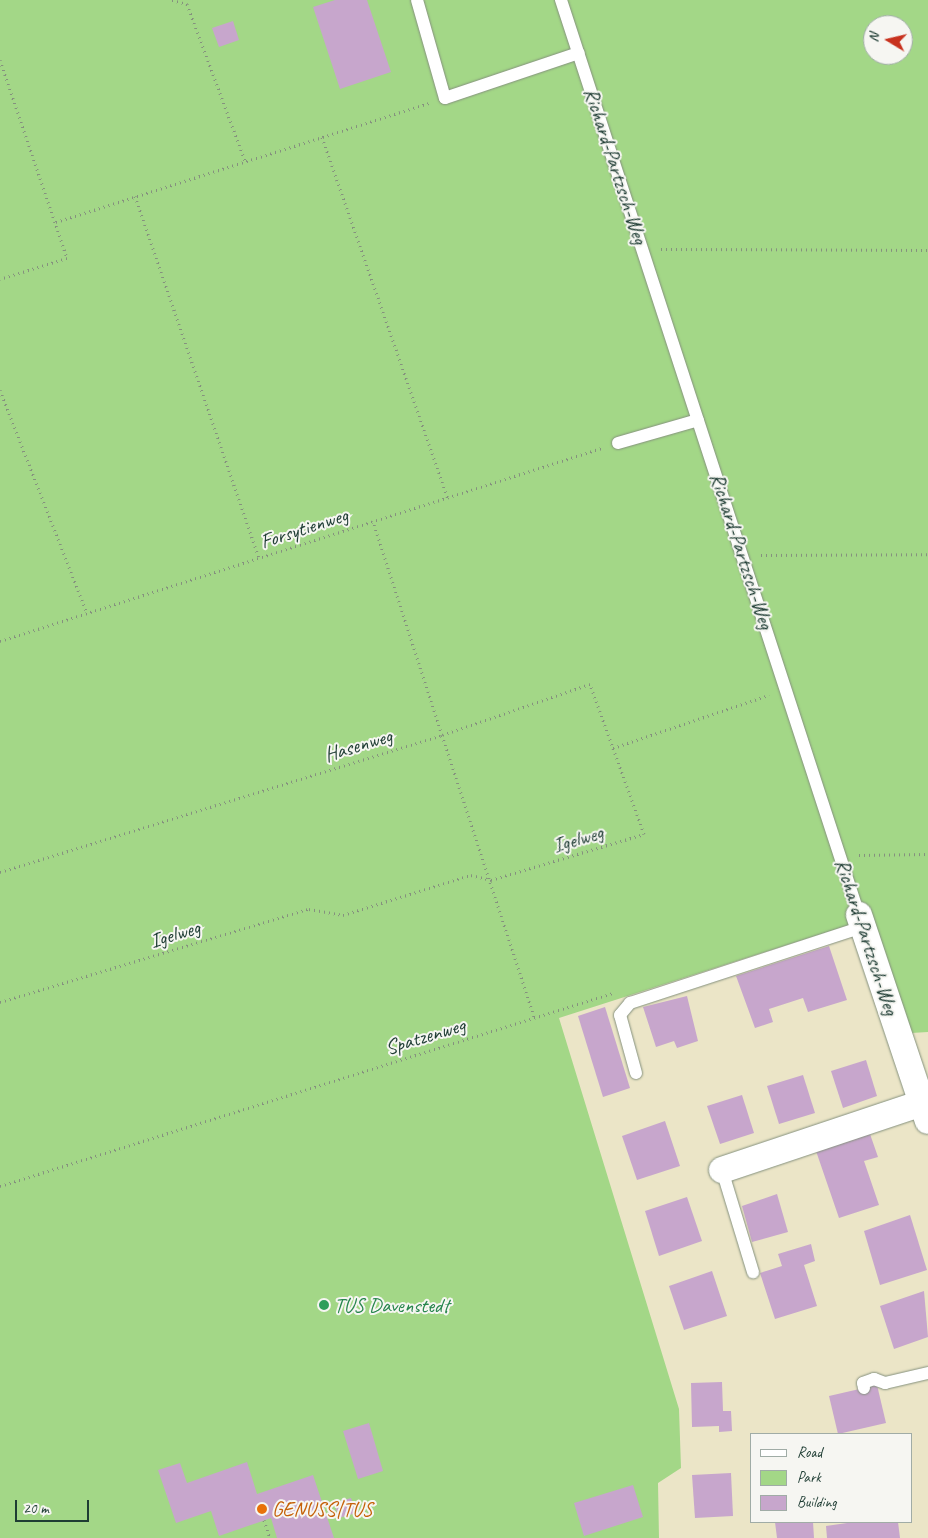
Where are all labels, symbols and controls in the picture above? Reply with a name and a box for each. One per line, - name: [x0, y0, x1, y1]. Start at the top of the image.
- north arrow: [863, 15, 913, 65]
- text: N: [865, 32, 883, 43]
- street label: Richard-Partzsch-Weg: [579, 85, 653, 247]
- street label: Richard-Partzsch-Weg: [705, 470, 779, 632]
- street label: Forsytienweg: [257, 502, 351, 554]
- street label: Hasenweg: [321, 723, 395, 767]
- street label: Igelweg: [550, 819, 606, 859]
- street label: Richard-Partzsch-Weg: [830, 856, 904, 1018]
- street label: Igelweg: [147, 914, 203, 954]
- street label: Spatzenweg: [382, 1012, 468, 1060]
- place label: TUS Davenstedt: [334, 1292, 449, 1318]
- marker: TUS Davenstedt: [318, 1299, 330, 1311]
- legend: [750, 1433, 913, 1523]
- text: Road: [797, 1443, 822, 1462]
- text: Park: [797, 1468, 821, 1487]
- scale bar: [18, 1490, 91, 1522]
- text: Building: [797, 1493, 836, 1512]
- place label: GENUSS|TUS: [272, 1496, 372, 1522]
- text: 20 m: [23, 1499, 49, 1518]
- marker: GENUSS|TUS: [256, 1503, 268, 1515]

